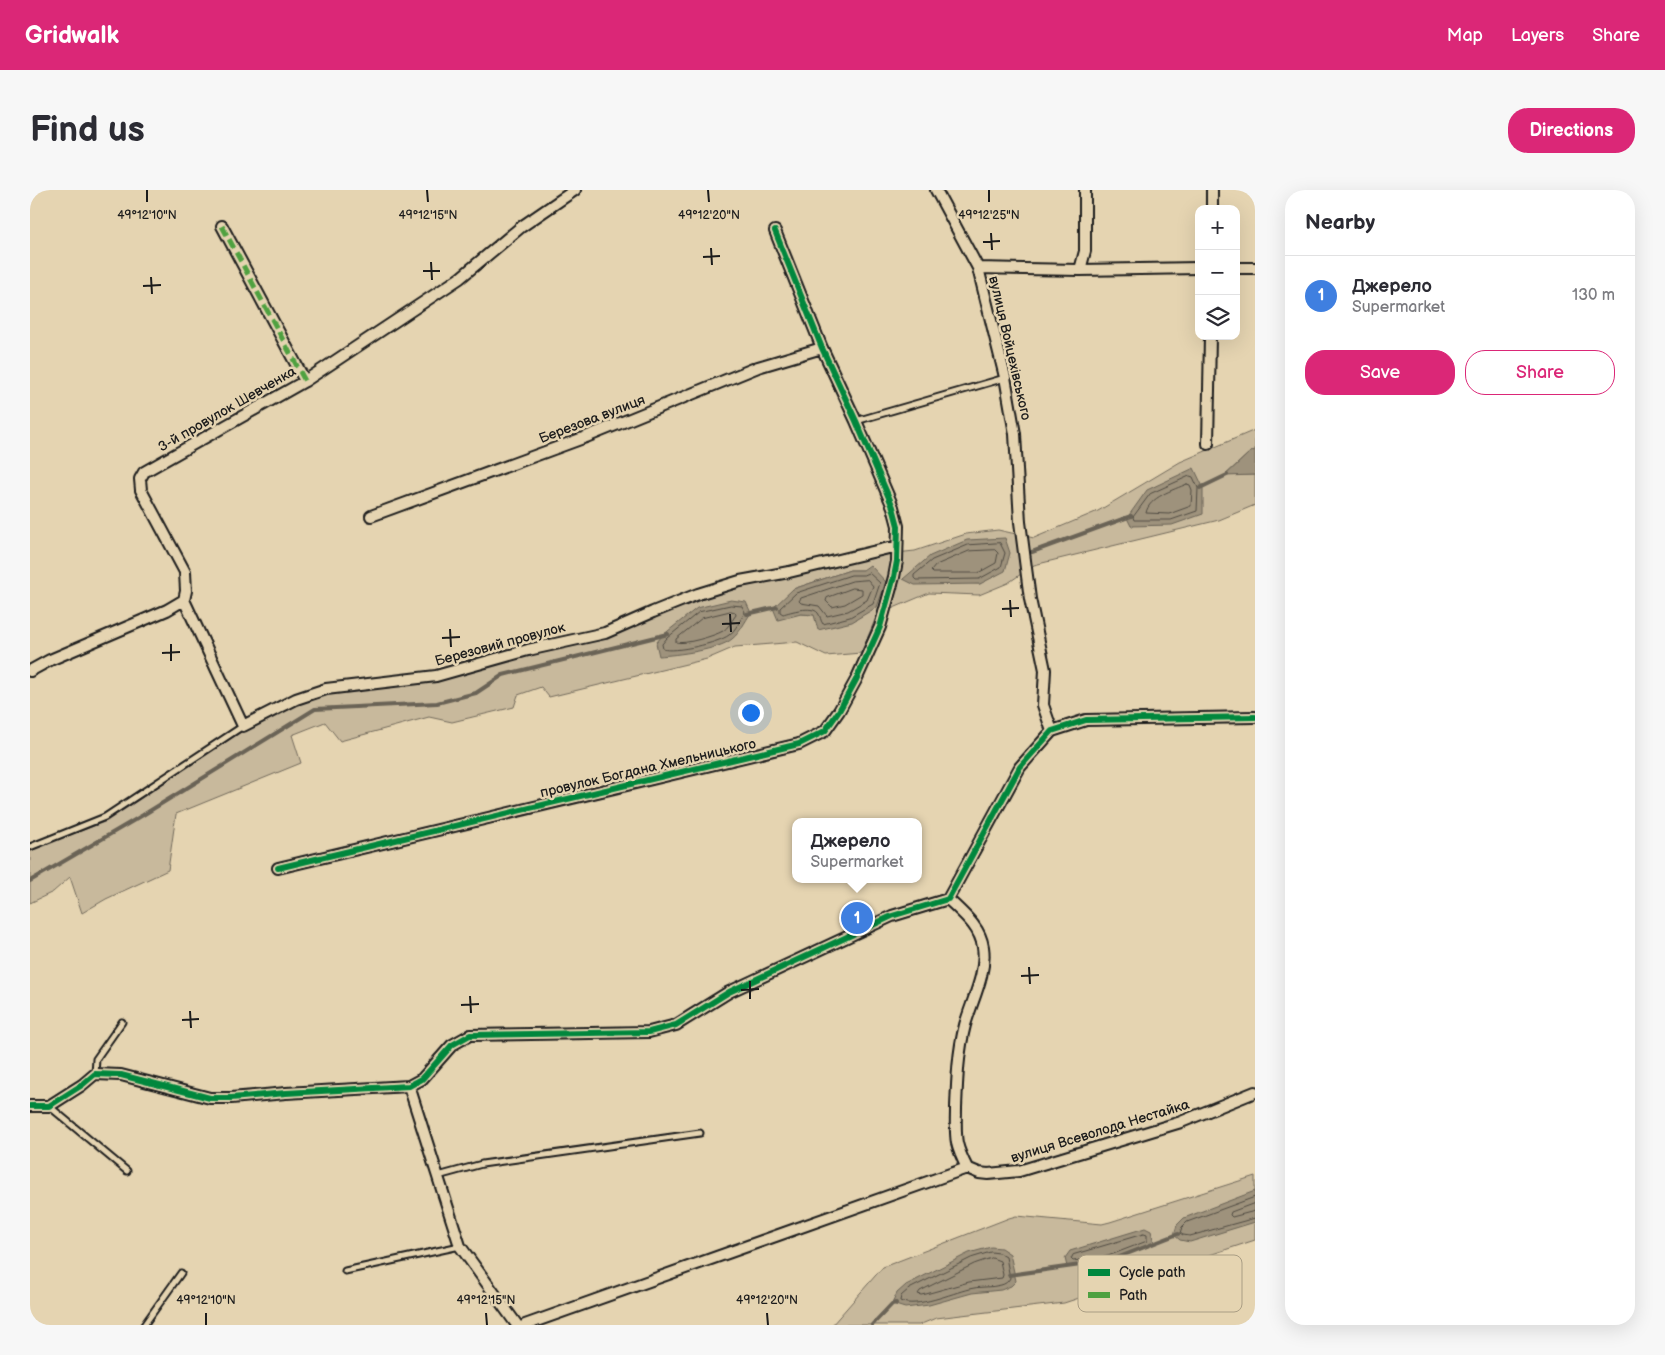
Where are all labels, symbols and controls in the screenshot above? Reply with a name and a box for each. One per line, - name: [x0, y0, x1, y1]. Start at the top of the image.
- text: Gridwalk: [25, 21, 119, 50]
- text: Map: [1447, 25, 1483, 46]
- text: Layers: [1511, 25, 1564, 46]
- text: Share: [1592, 25, 1640, 46]
- button: Directions: [1508, 108, 1635, 153]
- text: Find us: [30, 109, 145, 152]
- map controls: [1195, 205, 1240, 340]
- button: +: [1195, 205, 1240, 250]
- text: 49°12'10"N: [117, 208, 177, 223]
- text: 49°12'15"N: [398, 208, 458, 223]
- text: 49°12'20"N: [678, 208, 740, 223]
- text: 49°12'25"N: [958, 208, 1020, 223]
- text: Nearby: [1305, 210, 1375, 235]
- button: −: [1195, 250, 1240, 295]
- street label: вулиця Войцехівського: [985, 274, 1035, 422]
- text: Джерело: [1352, 275, 1432, 298]
- text: 1: [1318, 286, 1324, 305]
- text: 130 m: [1572, 286, 1615, 305]
- button: layers: [1195, 295, 1240, 340]
- text: Supermarket: [1352, 298, 1445, 317]
- button: Save: [1305, 350, 1455, 395]
- button: Share: [1465, 350, 1615, 395]
- street label: 3-й провулок Шевченка: [155, 362, 300, 455]
- street label: Березова вулиця: [537, 391, 648, 447]
- street label: Березовий провулок: [433, 618, 567, 670]
- your location: [738, 700, 764, 726]
- street label: провулок Богдана Хмельницького: [538, 735, 758, 801]
- popup: [792, 818, 922, 883]
- text: Джерело: [810, 830, 890, 853]
- text: Supermarket: [810, 853, 904, 872]
- pin: 1: [841, 899, 873, 937]
- street label: вулиця Всеволода Нестайка: [1009, 1095, 1192, 1166]
- legend: [1078, 1255, 1242, 1312]
- text: Cycle path: [1119, 1264, 1186, 1281]
- text: Path: [1119, 1287, 1147, 1304]
- text: 49°12'10"N: [176, 1293, 236, 1308]
- text: 49°12'15"N: [456, 1293, 516, 1308]
- text: 49°12'20"N: [736, 1293, 798, 1308]

